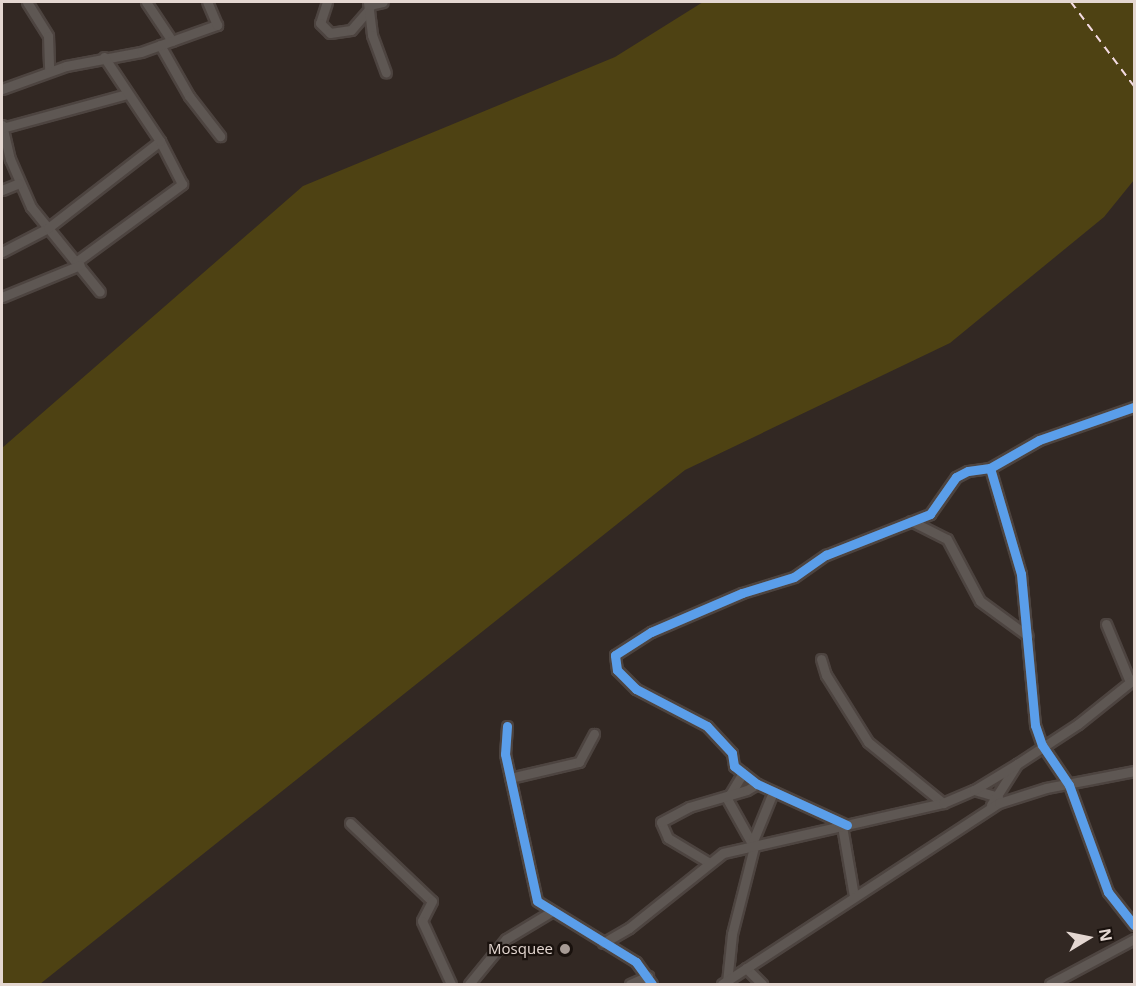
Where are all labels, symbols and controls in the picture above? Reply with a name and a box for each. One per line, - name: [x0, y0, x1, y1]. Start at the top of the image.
- north arrow: [1058, 908, 1118, 968]
- text: N: [1094, 927, 1118, 943]
- place label: Mosquee: [488, 940, 553, 958]
- marker: Mosquee: [558, 942, 572, 956]

